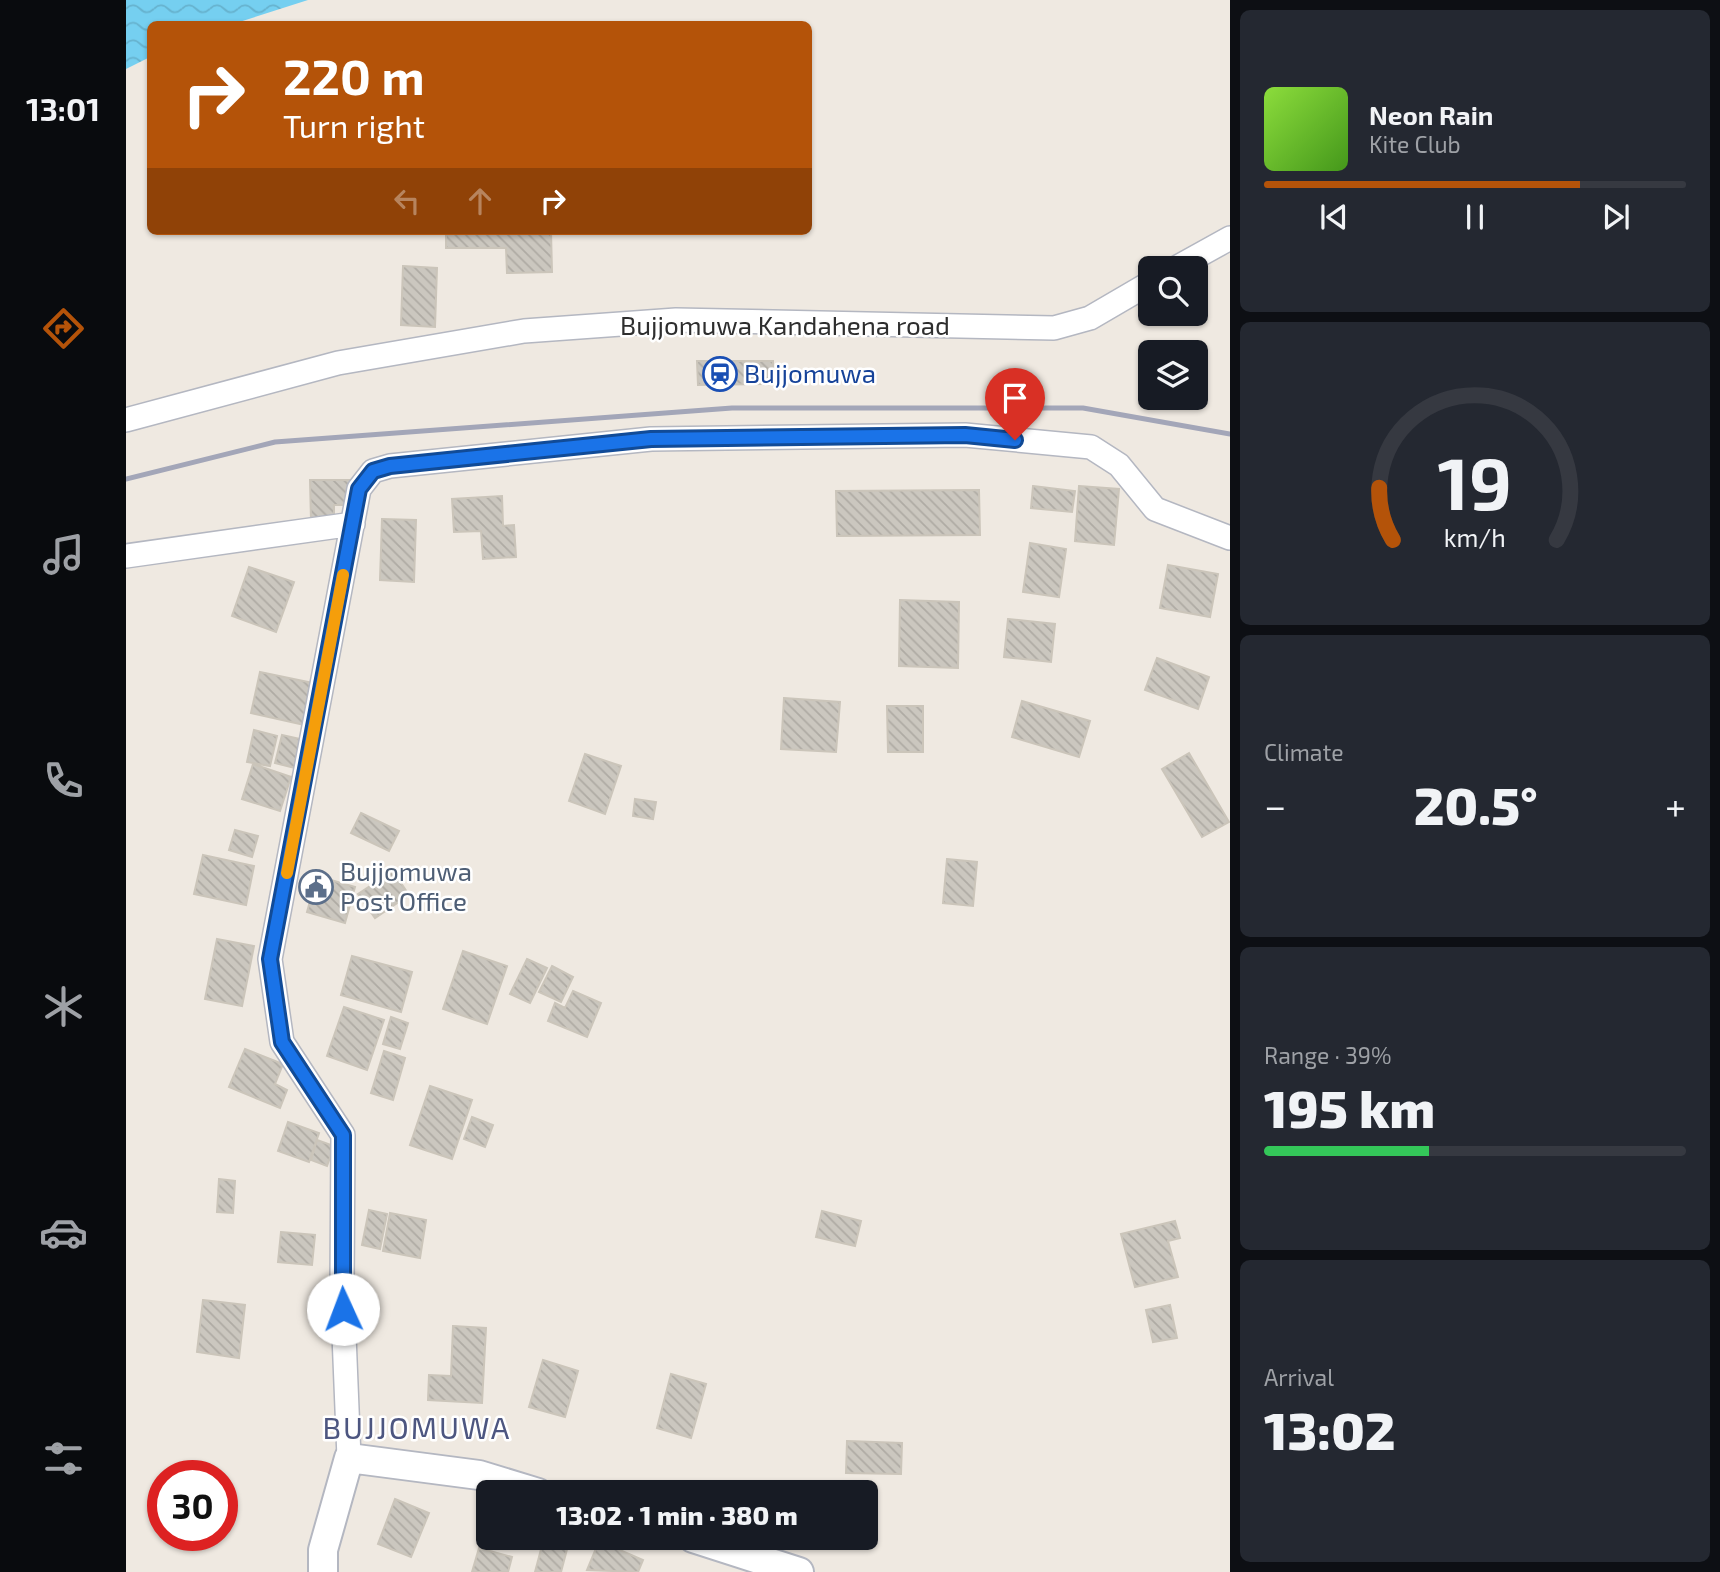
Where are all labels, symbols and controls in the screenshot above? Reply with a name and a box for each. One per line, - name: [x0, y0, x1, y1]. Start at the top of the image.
- text: 220 m: [283, 46, 425, 105]
- icon: right: [168, 49, 259, 140]
- text: 13:01: [26, 89, 100, 127]
- text: Neon Rain: [1369, 99, 1493, 130]
- text: Turn right: [283, 106, 425, 144]
- text: Kite Club: [1369, 130, 1461, 158]
- icon: left: [388, 182, 426, 220]
- icon: ahead: [461, 182, 499, 220]
- icon: right: [534, 182, 572, 220]
- icon: previous: [1315, 198, 1353, 236]
- icon: pause: [1456, 198, 1494, 236]
- icon: next: [1597, 198, 1635, 236]
- map controls: [1138, 256, 1208, 410]
- button: search: [1138, 256, 1208, 326]
- icon: directions: [39, 304, 88, 353]
- street label: Bujjomuwa Kandahena road: [620, 309, 950, 340]
- button: layers: [1138, 340, 1208, 410]
- station icon: Bujjomuwa: [701, 355, 739, 393]
- place label: Bujjomuwa: [744, 357, 876, 388]
- pin: [985, 368, 1045, 440]
- icon: arrive: [996, 379, 1034, 417]
- text: 19: [1438, 437, 1512, 525]
- text: km/h: [1444, 521, 1506, 551]
- icon: music: [39, 530, 88, 579]
- text: Climate: [1264, 738, 1344, 766]
- icon: phone: [39, 756, 88, 805]
- text: 20.5°: [1414, 773, 1538, 835]
- text: −: [1264, 782, 1286, 828]
- text: +: [1665, 782, 1686, 828]
- place label: Bujjomuwa Post Office: [340, 855, 472, 916]
- public building icon: Bujjomuwa Post Office: [297, 868, 335, 906]
- icon: climate: [39, 982, 88, 1031]
- text: Range · 39%: [1264, 1041, 1392, 1069]
- text: 195 km: [1264, 1076, 1435, 1138]
- icon: car: [39, 1208, 88, 1257]
- position arrow: [306, 1272, 380, 1346]
- text: Arrival: [1264, 1363, 1334, 1391]
- text: 13:02: [1264, 1398, 1396, 1460]
- district label: BUJJOMUWA: [323, 1409, 512, 1445]
- icon: filters: [39, 1434, 88, 1483]
- speed limit sign: 30: [147, 1460, 238, 1551]
- text: 13:02 · 1 min · 380 m: [556, 1499, 798, 1530]

